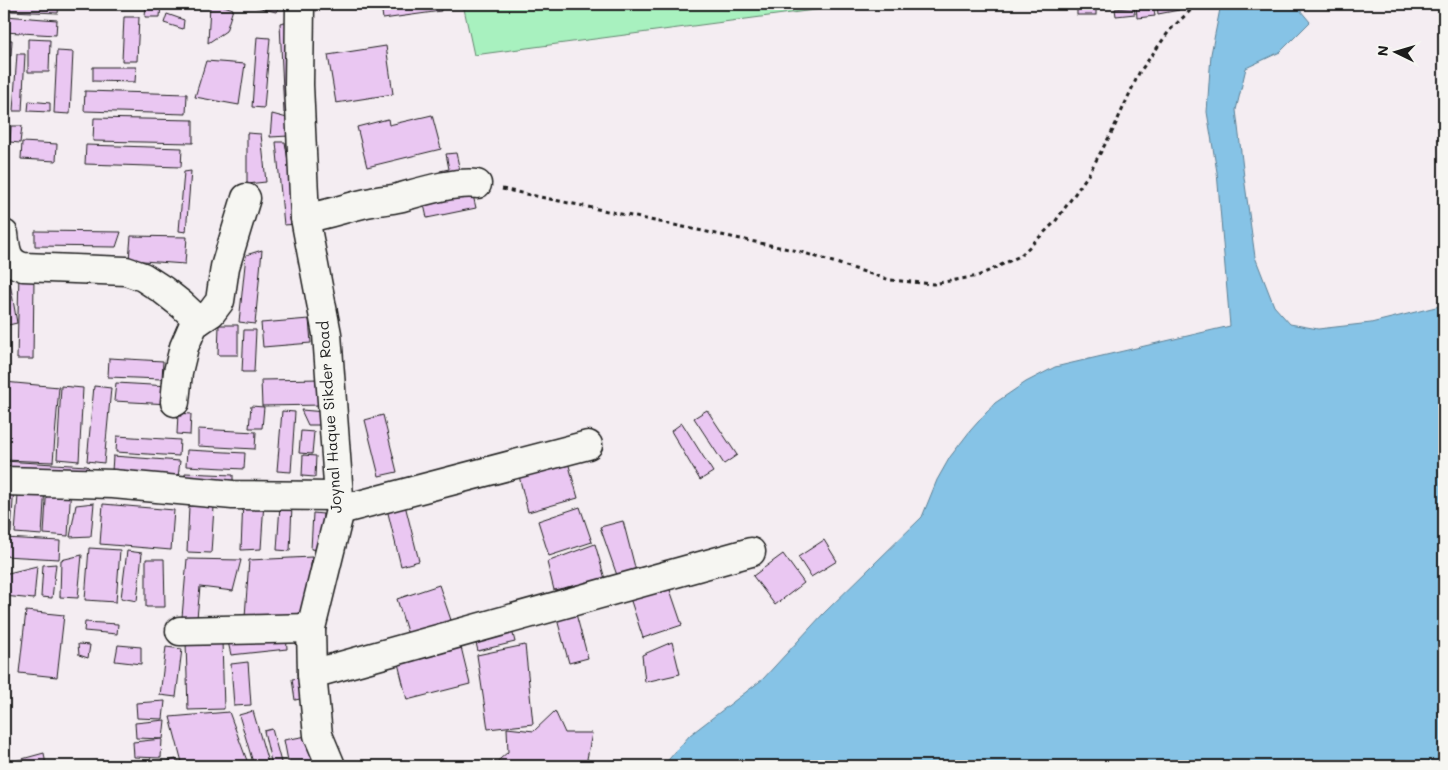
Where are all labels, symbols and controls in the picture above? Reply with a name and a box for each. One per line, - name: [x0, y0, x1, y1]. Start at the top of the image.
- north arrow: [1370, 28, 1420, 78]
- text: N: [1373, 45, 1392, 57]
- street label: Joynal Haque Sikder Road: [312, 320, 346, 514]

